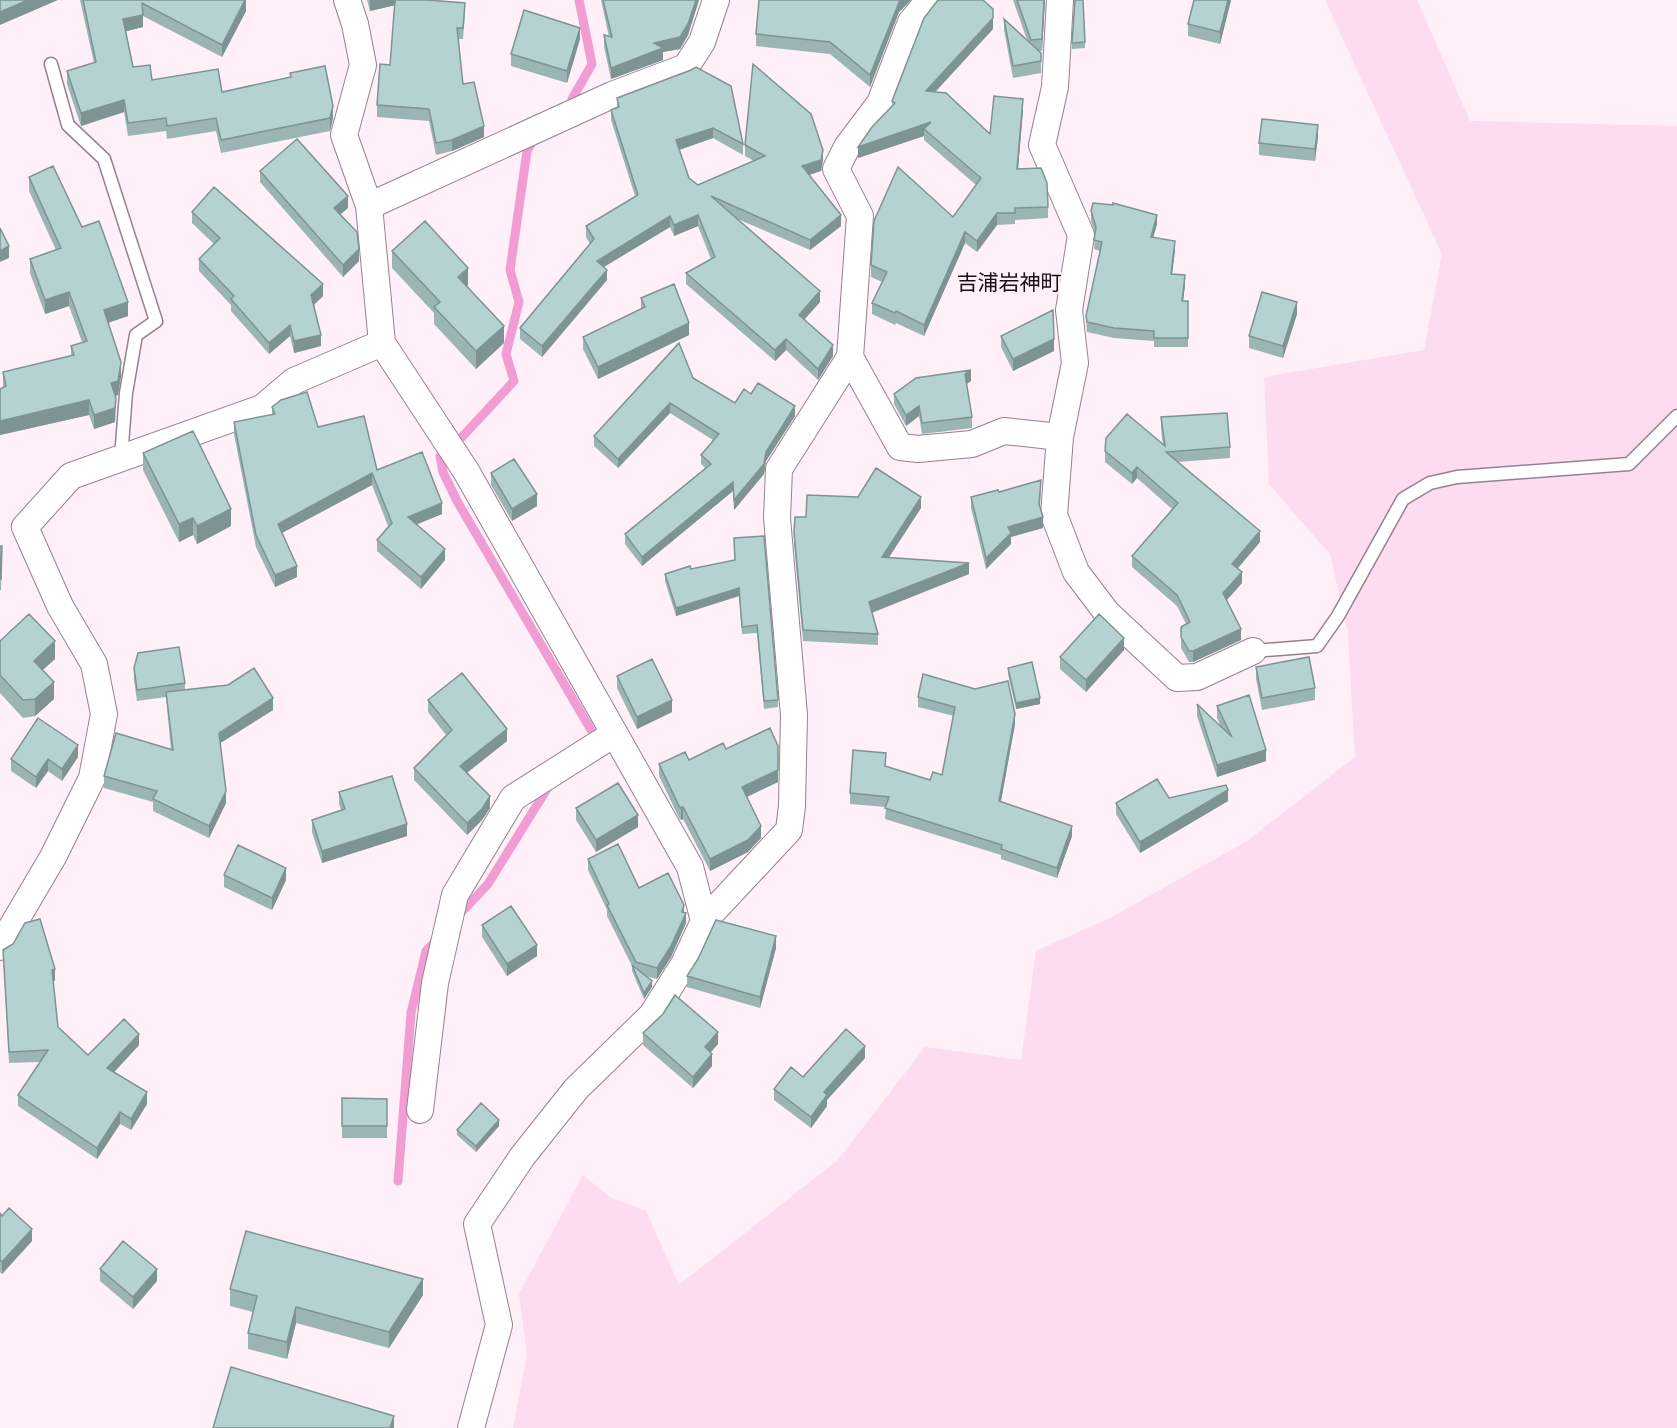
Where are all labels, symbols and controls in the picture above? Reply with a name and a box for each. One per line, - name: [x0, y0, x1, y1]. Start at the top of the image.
- district label: 吉浦岩神町: [957, 269, 1062, 294]

